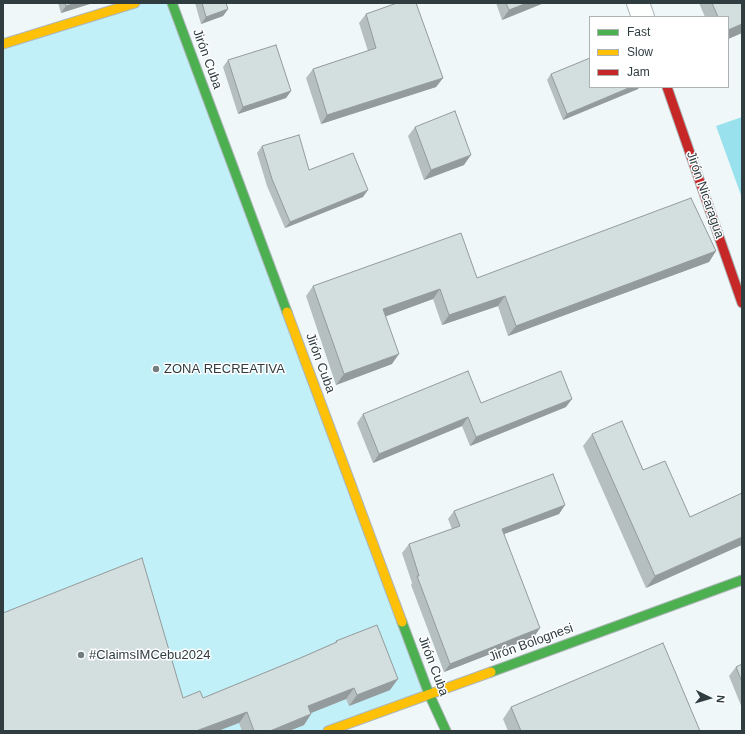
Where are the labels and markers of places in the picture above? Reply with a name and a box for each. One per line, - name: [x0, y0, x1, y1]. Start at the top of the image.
- place label: ZONA RECREATIVA: [164, 361, 285, 377]
- marker: ZONA RECREATIVA: [151, 364, 161, 374]
- place label: #ClaimsIMCebu2024: [89, 647, 210, 663]
- marker: #ClaimsIMCebu2024: [76, 650, 86, 660]

